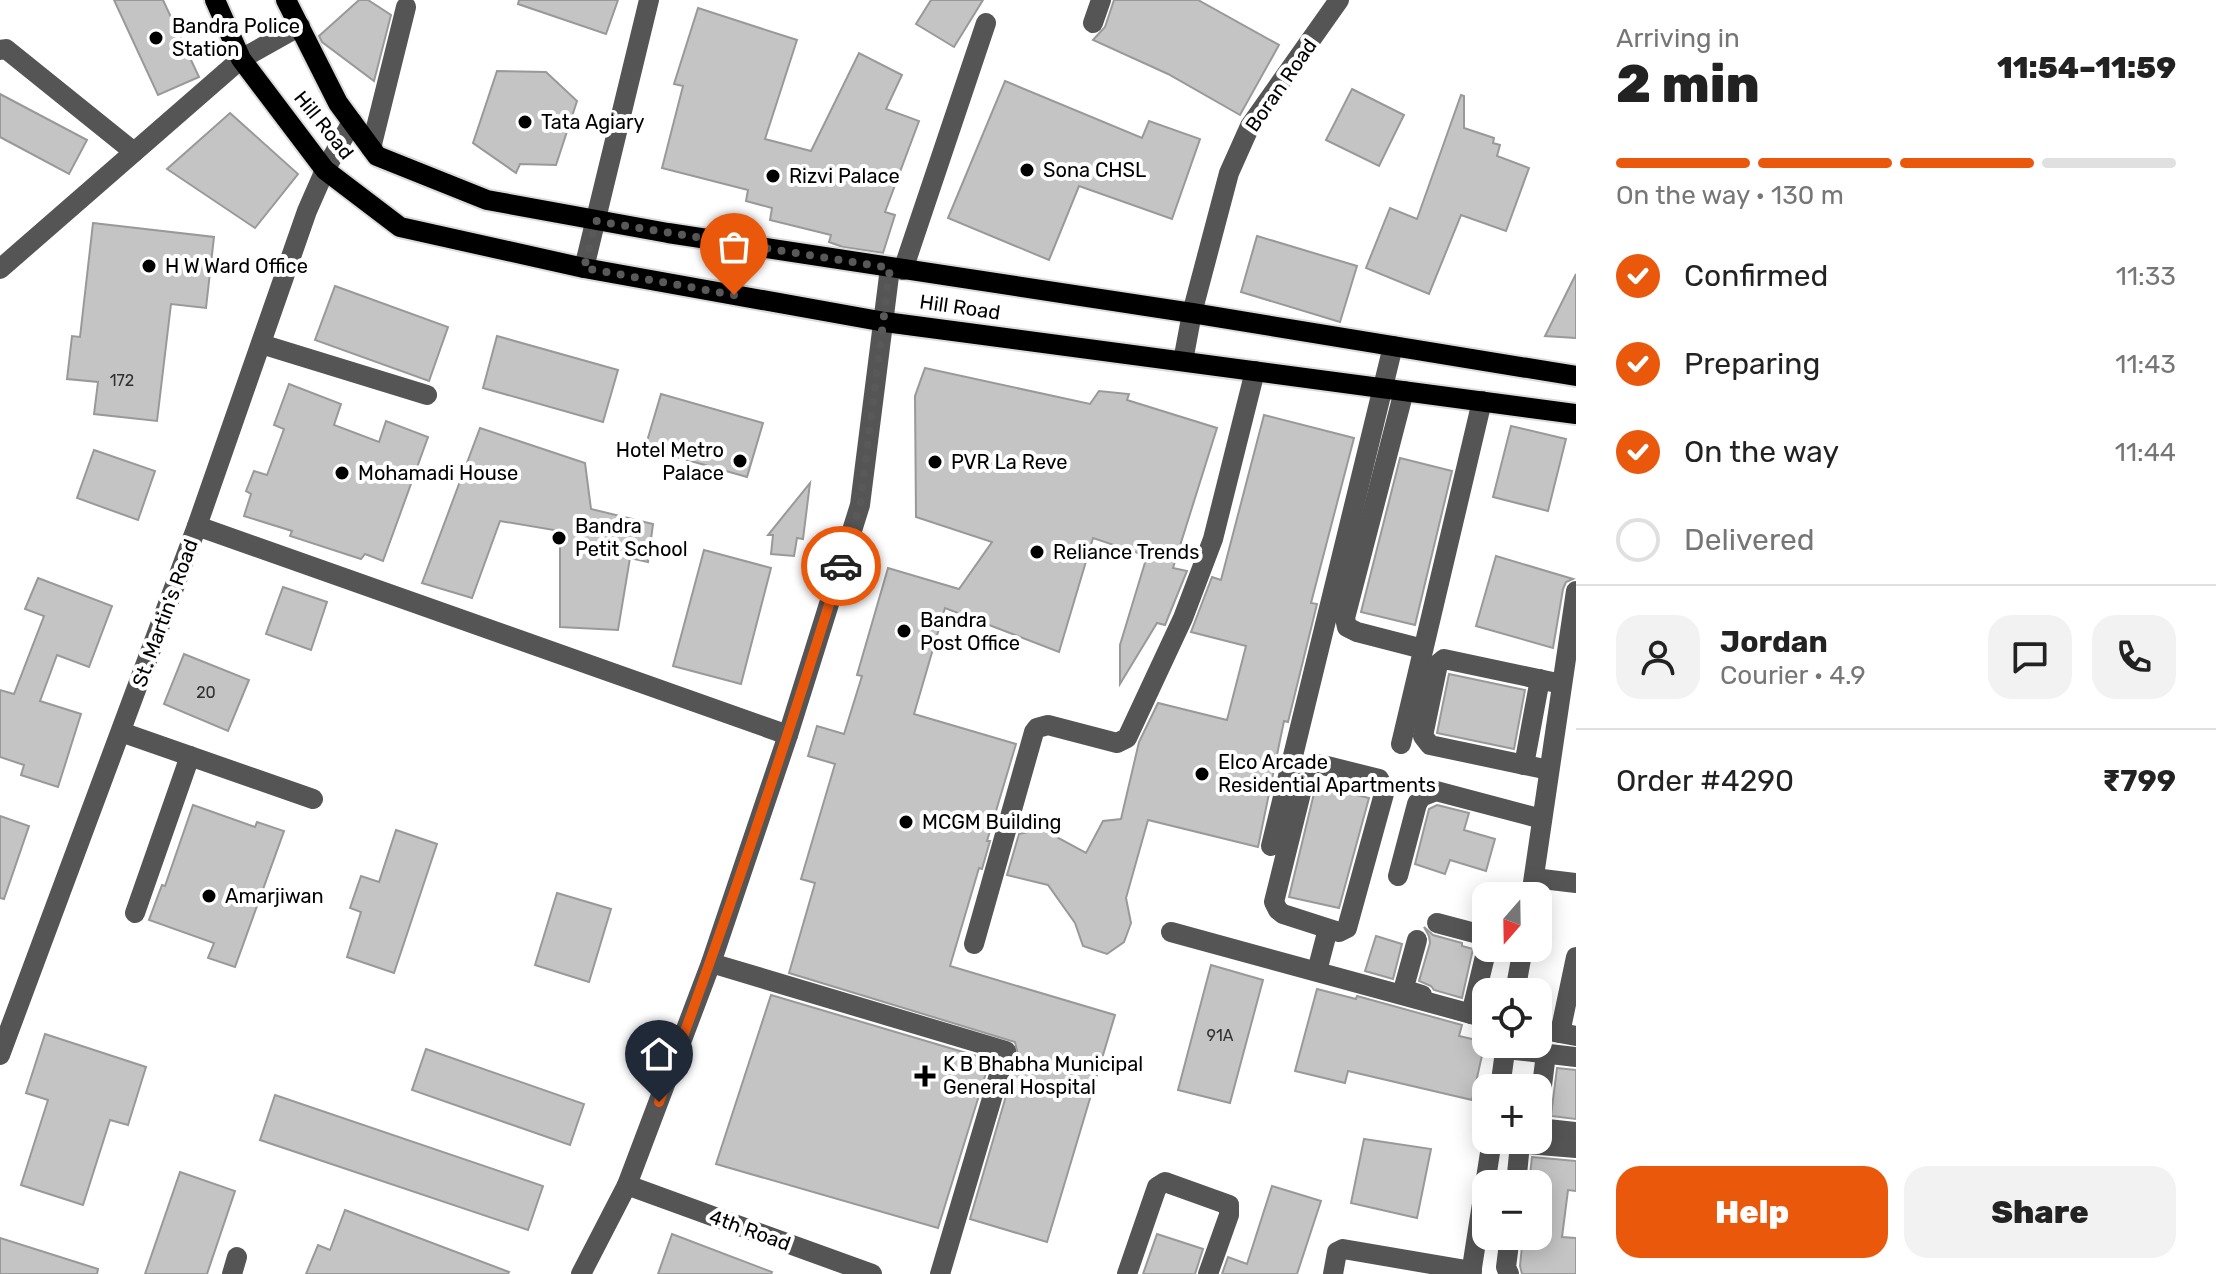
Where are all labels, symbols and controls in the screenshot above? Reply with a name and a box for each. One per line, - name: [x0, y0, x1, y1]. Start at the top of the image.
- place label: Bandra Police Station: [172, 14, 300, 61]
- text: Arriving in: [1616, 23, 1740, 54]
- marker: Bandra Police Station: [147, 29, 165, 47]
- street label: Boran Road: [1240, 34, 1322, 136]
- text: 11:54–11:59: [1997, 50, 2176, 86]
- text: 2 min: [1616, 53, 1760, 115]
- street label: Hill Road: [289, 86, 359, 164]
- place label: Tata Agiary: [541, 110, 645, 134]
- marker: Tata Agiary: [516, 113, 534, 131]
- place label: Sona CHSL: [1043, 158, 1146, 182]
- marker: Sona CHSL: [1018, 161, 1036, 179]
- place label: Rizvi Palace: [789, 164, 900, 188]
- marker: Rizvi Palace: [764, 167, 782, 185]
- text: On the way · 130 m: [1616, 180, 1844, 211]
- pin: [700, 213, 768, 295]
- icon: bag: [712, 225, 756, 269]
- place label: H W Ward Office: [165, 254, 308, 278]
- icon: check: [1616, 254, 1660, 298]
- marker: H W Ward Office: [140, 257, 158, 275]
- text: Confirmed: [1684, 258, 1828, 294]
- text: 11:33: [2116, 261, 2176, 292]
- street label: Hill Road: [918, 289, 1002, 325]
- icon: check: [1616, 342, 1660, 386]
- text: Preparing: [1684, 346, 1820, 382]
- text: 11:43: [2115, 349, 2176, 380]
- house number: 172: [110, 371, 134, 390]
- icon: check: [1616, 430, 1660, 474]
- text: On the way: [1684, 434, 1839, 470]
- text: 11:44: [2115, 437, 2176, 468]
- place label: Hotel Metro Palace: [616, 438, 724, 485]
- place label: PVR La Reve: [951, 450, 1068, 474]
- marker: Hotel Metro Palace: [731, 452, 749, 470]
- marker: PVR La Reve: [926, 453, 944, 471]
- place label: Mohamadi House: [358, 461, 518, 485]
- marker: Mohamadi House: [333, 464, 351, 482]
- place label: Bandra Petit School: [575, 514, 688, 561]
- text: Delivered: [1684, 522, 1815, 558]
- courier: [801, 526, 881, 606]
- marker: Bandra Petit School: [550, 529, 568, 547]
- street label: St. Martin's Road: [127, 536, 203, 690]
- place label: Reliance Trends: [1053, 540, 1199, 564]
- marker: Reliance Trends: [1028, 543, 1046, 561]
- icon: car: [819, 544, 863, 588]
- place label: Bandra Post Office: [920, 608, 1020, 655]
- button: person: [1616, 615, 1700, 699]
- button: chat: [1988, 615, 2072, 699]
- button: phone: [2092, 615, 2176, 699]
- marker: Bandra Post Office: [895, 622, 913, 640]
- text: Jordan: [1720, 624, 1828, 660]
- text: Courier · 4.9: [1720, 660, 1866, 691]
- house number: 20: [196, 683, 216, 702]
- place label: Elco Arcade Residential Apartments: [1218, 750, 1436, 797]
- text: Order #4290: [1616, 763, 1794, 799]
- text: ₹799: [2102, 763, 2176, 799]
- marker: Elco Arcade Residential Apartments: [1193, 765, 1211, 783]
- place label: MCGM Building: [922, 810, 1062, 834]
- marker: MCGM Building: [897, 813, 915, 831]
- north arrow: [1472, 882, 1552, 962]
- map controls: [1472, 882, 1552, 1250]
- place label: Amarjiwan: [225, 884, 324, 908]
- marker: Amarjiwan: [200, 887, 218, 905]
- button: locate: [1472, 978, 1552, 1058]
- pin: [625, 1020, 693, 1102]
- house number: 91A: [1206, 1026, 1234, 1045]
- icon: home: [637, 1032, 681, 1076]
- place label: K B Bhabha Municipal General Hospital: [943, 1052, 1143, 1099]
- marker: K B Bhabha Municipal General Hospital: [914, 1065, 936, 1087]
- button: +: [1472, 1074, 1552, 1154]
- button: Help: [1616, 1166, 1888, 1258]
- button: Share: [1904, 1166, 2176, 1258]
- button: −: [1472, 1170, 1552, 1250]
- street label: 4th Road: [706, 1204, 794, 1256]

